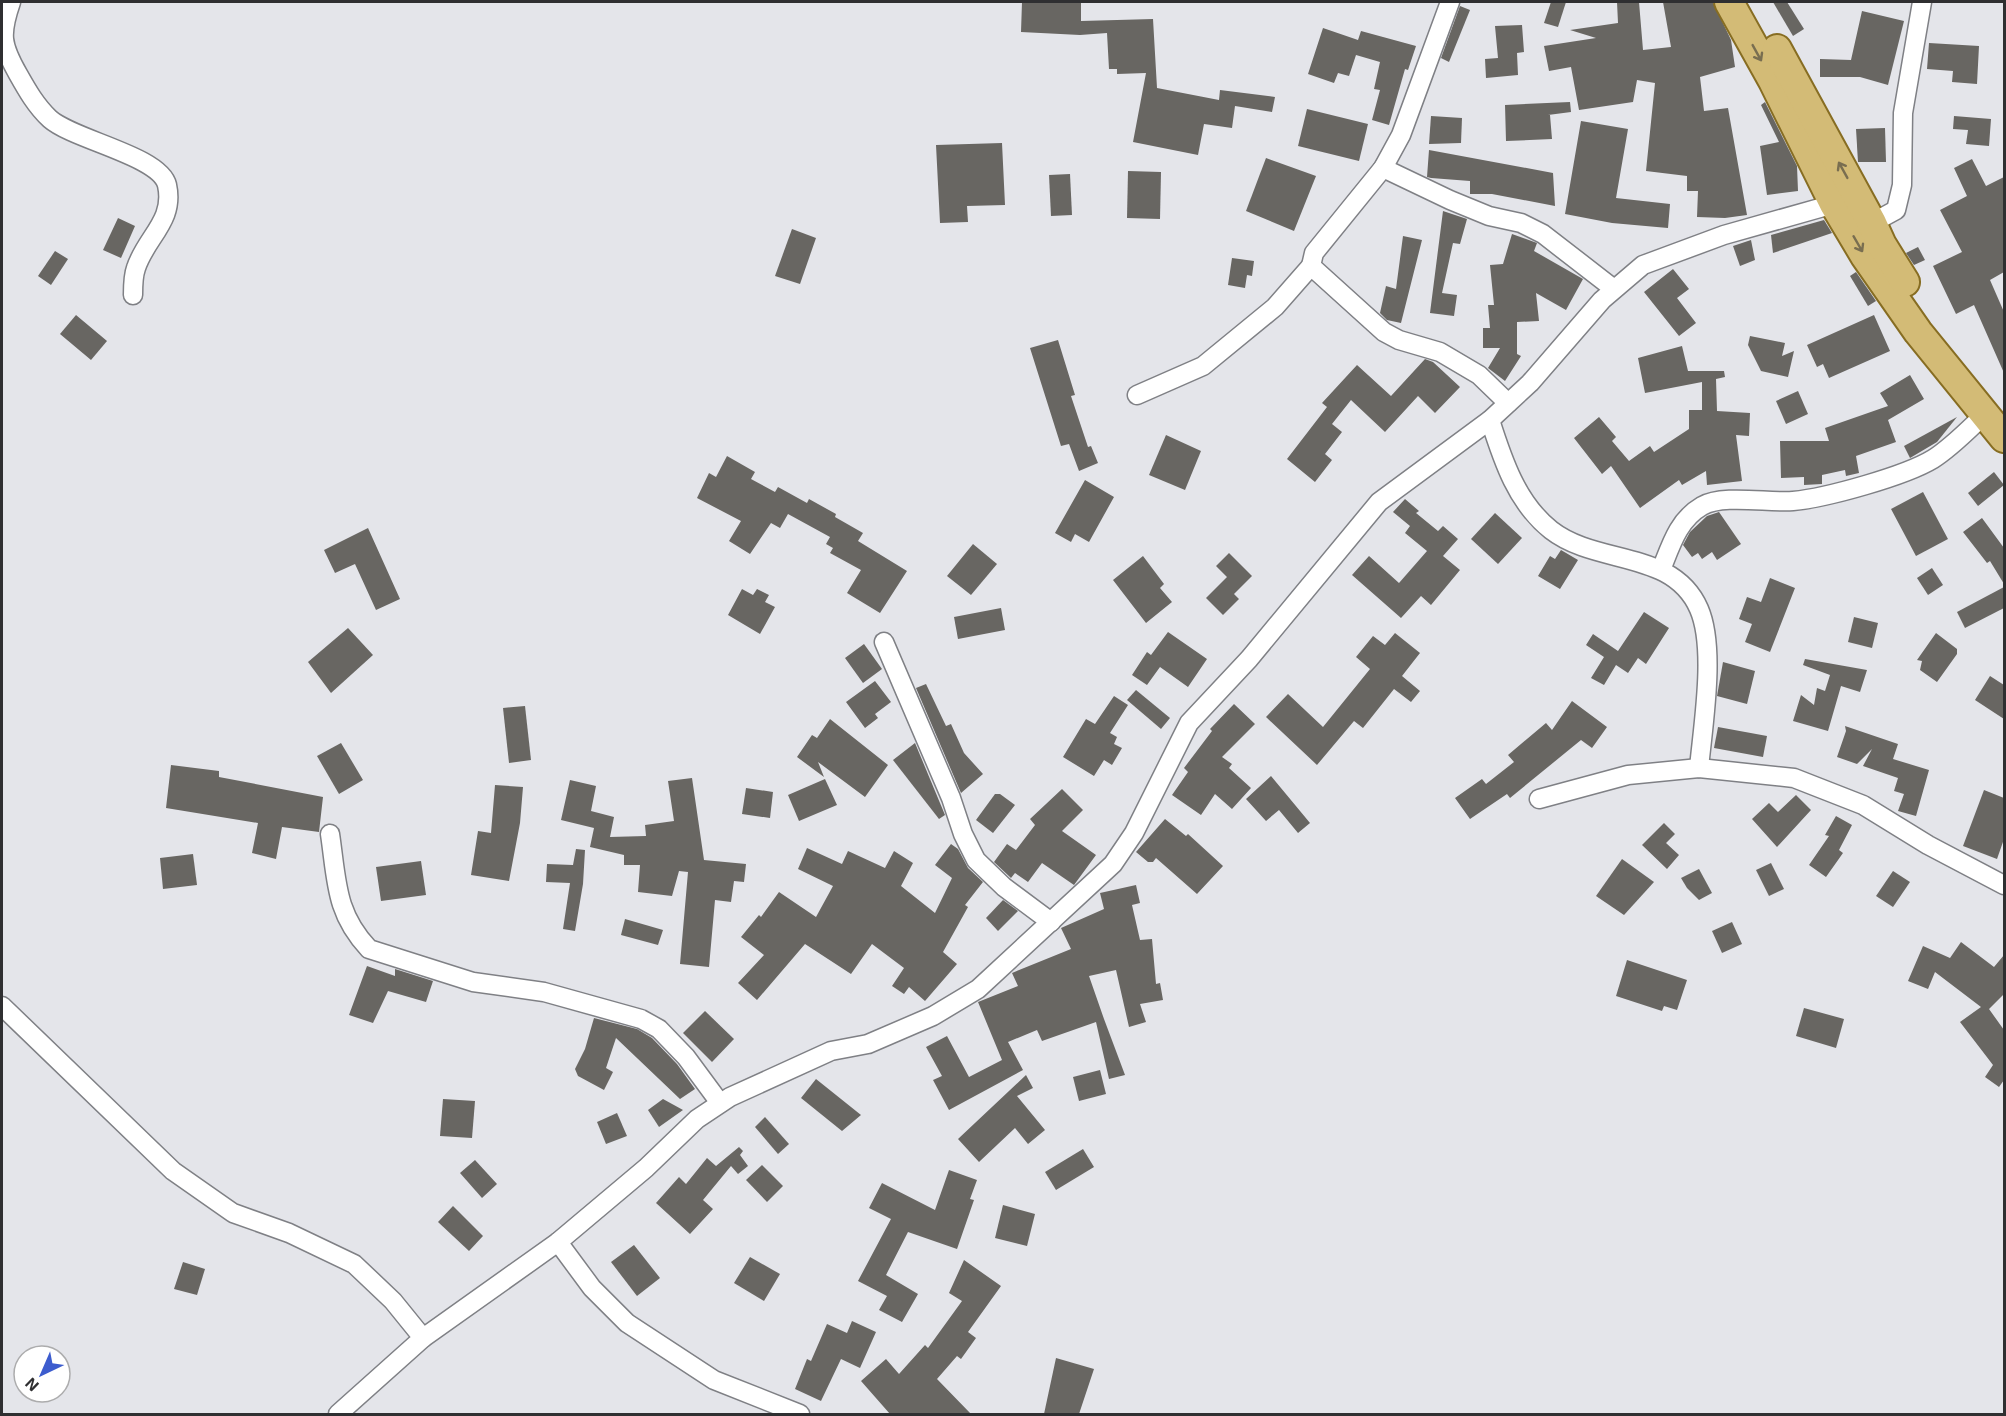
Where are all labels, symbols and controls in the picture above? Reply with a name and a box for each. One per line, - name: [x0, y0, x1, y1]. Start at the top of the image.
- one-way arrow: [1751, 44, 1763, 61]
- one-way arrow: [1837, 162, 1849, 179]
- one-way arrow: [1852, 235, 1864, 252]
- north arrow: [12, 1344, 72, 1404]
- text: N: [20, 1374, 42, 1396]

